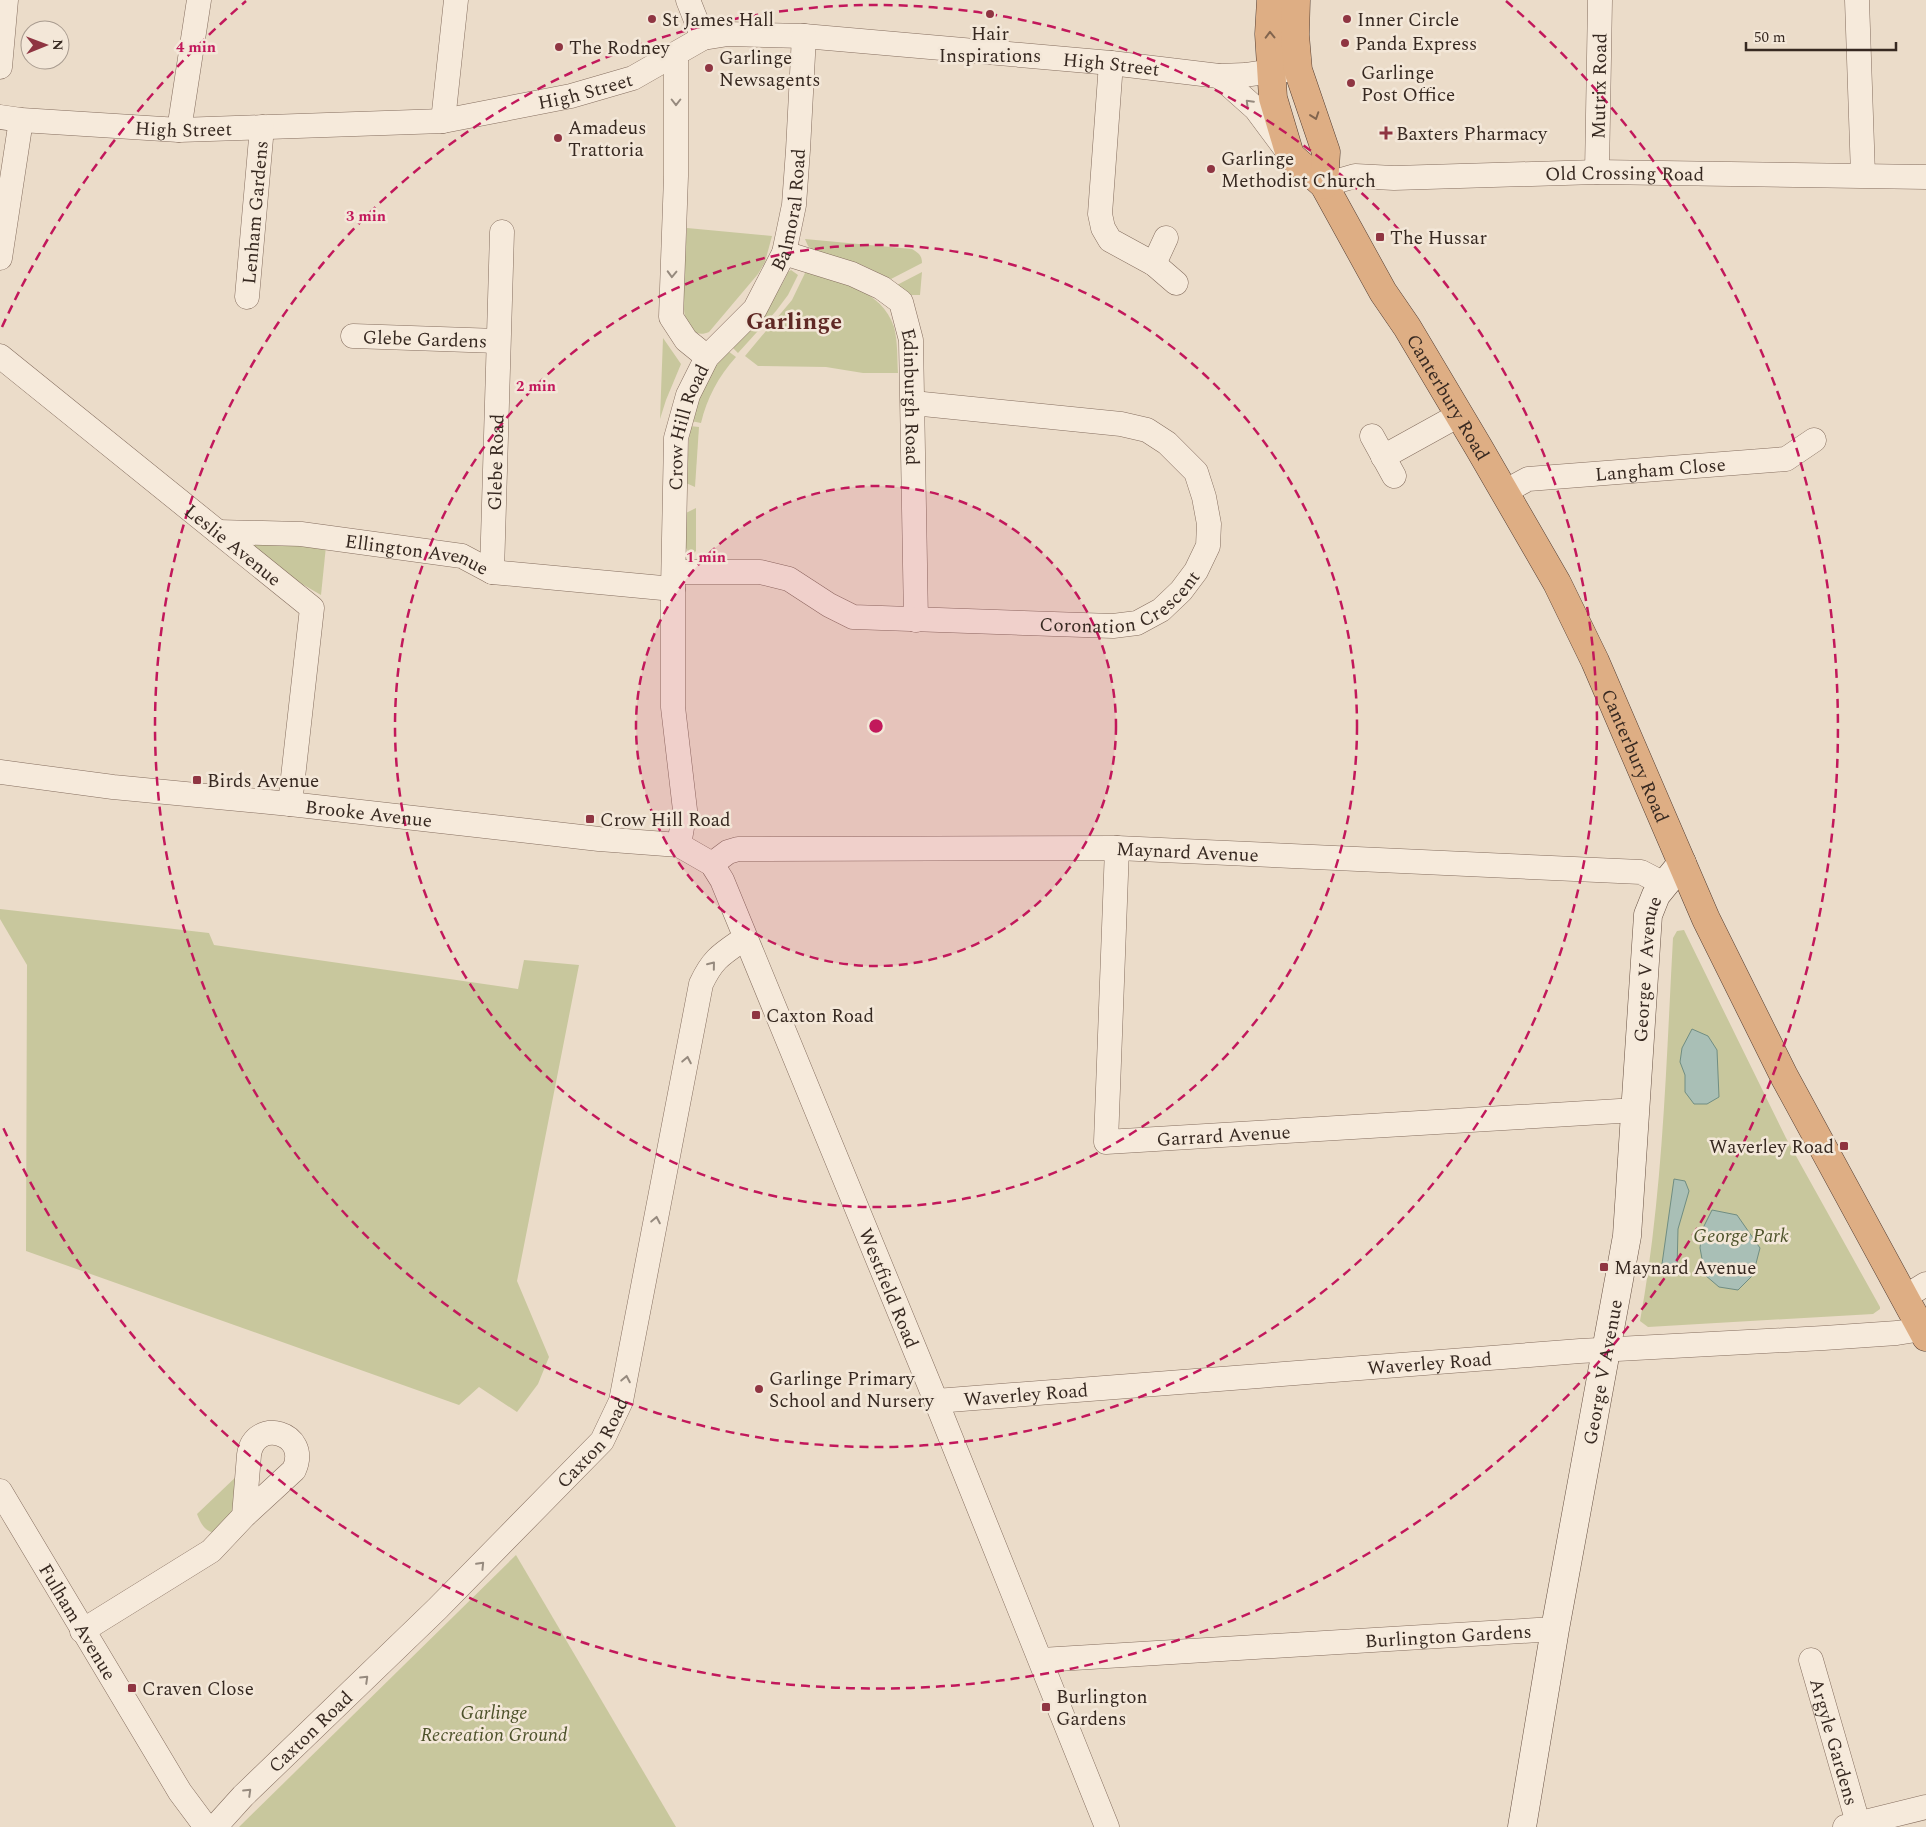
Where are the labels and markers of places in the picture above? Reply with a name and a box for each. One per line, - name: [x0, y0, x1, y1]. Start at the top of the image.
- place label: St James Hall: [662, 6, 774, 35]
- place label: Inner Circle: [1357, 6, 1459, 35]
- marker: Hair Inspirations: [984, 8, 996, 20]
- marker: St James Hall: [646, 13, 658, 25]
- marker: Inner Circle: [1341, 13, 1353, 25]
- place label: Hair Inspirations: [939, 20, 1041, 71]
- place label: Panda Express: [1355, 30, 1477, 59]
- place label: The Rodney: [569, 34, 671, 63]
- marker: Panda Express: [1339, 37, 1351, 49]
- marker: The Rodney: [553, 41, 565, 53]
- place label: Garlinge Newsagents: [719, 44, 820, 95]
- place label: Garlinge Post Office: [1361, 59, 1455, 110]
- marker: Garlinge Newsagents: [703, 62, 715, 74]
- marker: Garlinge Post Office: [1345, 77, 1357, 89]
- place label: Amadeus Trattoria: [568, 114, 646, 165]
- place label: Baxters Pharmacy: [1396, 120, 1548, 149]
- marker: Baxters Pharmacy: [1380, 127, 1392, 139]
- marker: Amadeus Trattoria: [552, 132, 564, 144]
- place label: Garlinge Methodist Church: [1221, 145, 1376, 196]
- marker: Garlinge Methodist Church: [1205, 163, 1217, 175]
- place label: The Hussar: [1390, 224, 1487, 253]
- marker: The Hussar: [1374, 231, 1386, 243]
- centre of rings: [867, 717, 885, 735]
- place label: Birds Avenue: [207, 767, 319, 796]
- marker: Birds Avenue: [191, 774, 203, 786]
- place label: Crow Hill Road: [600, 806, 731, 835]
- marker: Crow Hill Road: [584, 813, 596, 825]
- place label: Caxton Road: [766, 1002, 874, 1031]
- marker: Caxton Road: [750, 1009, 762, 1021]
- place label: Waverley Road: [1709, 1133, 1834, 1162]
- marker: Waverley Road: [1838, 1140, 1850, 1152]
- place label: Maynard Avenue: [1614, 1254, 1756, 1283]
- marker: Maynard Avenue: [1598, 1261, 1610, 1273]
- place label: Garlinge Primary School and Nursery: [769, 1365, 935, 1416]
- marker: Garlinge Primary School and Nursery: [753, 1383, 765, 1395]
- place label: Craven Close: [142, 1675, 254, 1704]
- marker: Craven Close: [126, 1682, 138, 1694]
- place label: Burlington Gardens: [1056, 1683, 1148, 1734]
- marker: Burlington Gardens: [1040, 1701, 1052, 1713]

